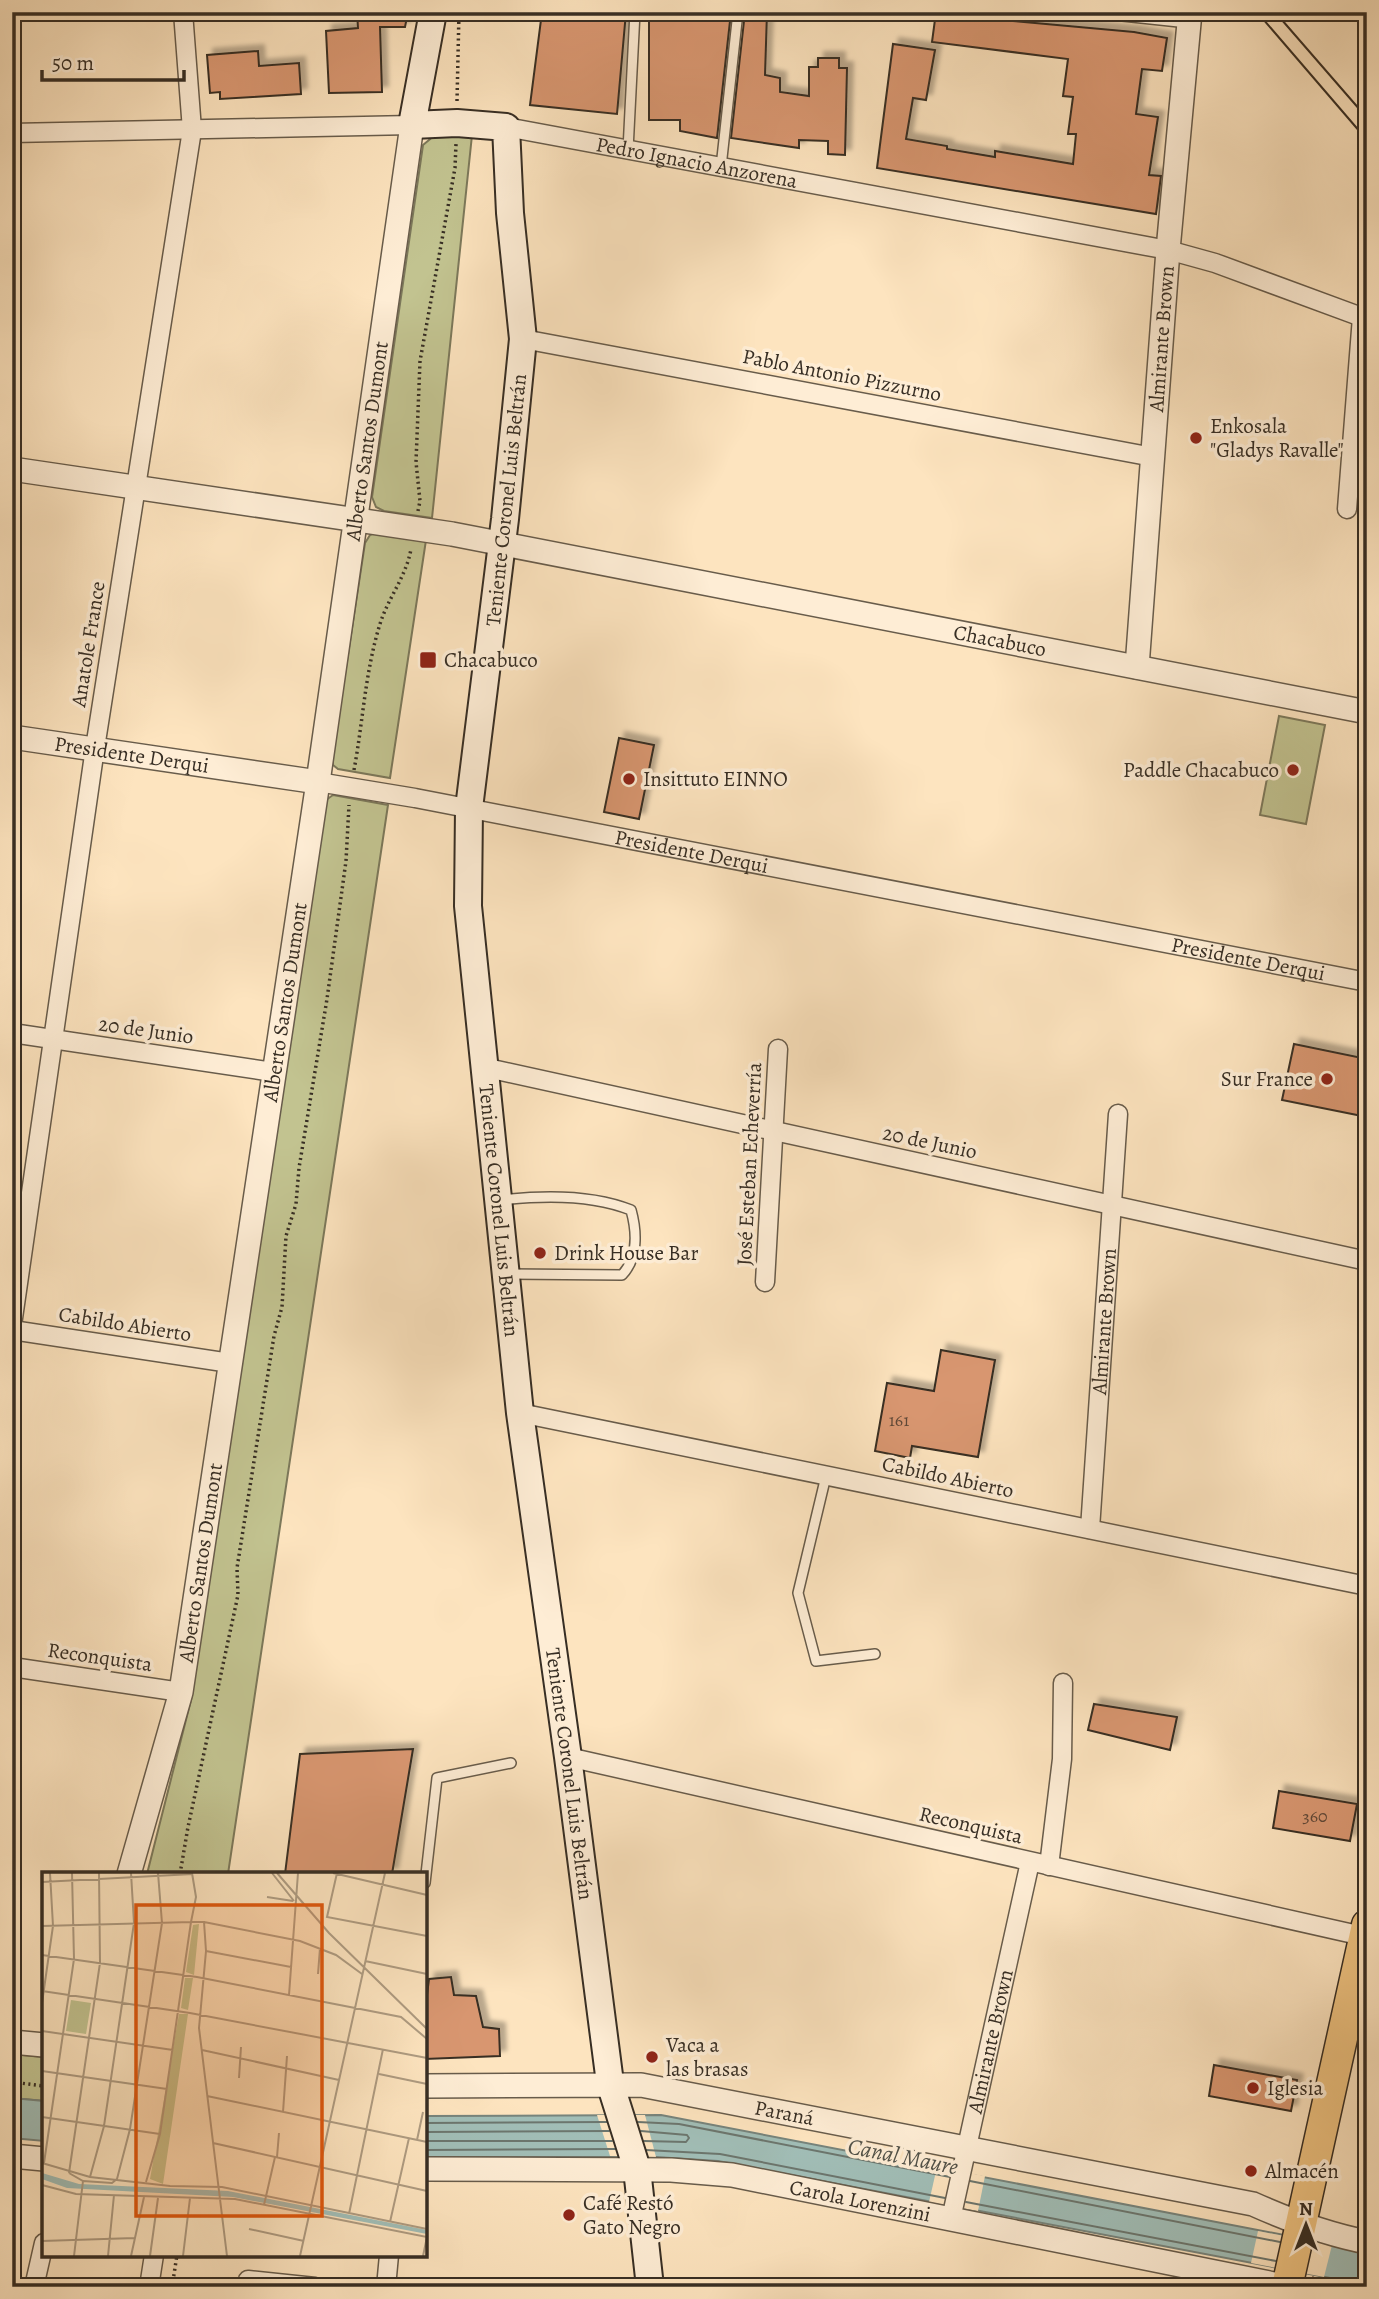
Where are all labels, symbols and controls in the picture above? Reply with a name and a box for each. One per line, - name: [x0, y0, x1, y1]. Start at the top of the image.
- scale bar: [42, 38, 184, 82]
- text: 50 m: [52, 49, 94, 77]
- street label: Pedro Ignacio Anzorena: [594, 130, 800, 195]
- street label: Almirante Brown: [1142, 265, 1181, 414]
- street label: Alberto Santos Dumont: [339, 339, 395, 544]
- street label: Pablo Antonio Pizzurno: [740, 342, 944, 408]
- street label: Teniente Coronel Luis Beltrán: [479, 372, 533, 628]
- place label: Enkosala "Gladys Ravalle": [1210, 412, 1344, 464]
- marker: Enkosala "Gladys Ravalle": [1188, 430, 1204, 446]
- street label: Anatole France: [64, 579, 112, 710]
- street label: Chacabuco: [951, 618, 1049, 663]
- place label: Chacabuco: [444, 646, 538, 674]
- marker: Chacabuco: [418, 650, 438, 670]
- street label: Presidente Derqui: [53, 729, 211, 780]
- place label: Paddle Chacabuco: [1123, 756, 1279, 784]
- marker: Paddle Chacabuco: [1285, 762, 1301, 778]
- place label: Insittuto EINNO: [643, 765, 788, 793]
- marker: Insittuto EINNO: [621, 771, 637, 787]
- street label: Presidente Derqui: [612, 823, 771, 880]
- street label: Alberto Santos Dumont: [256, 900, 314, 1105]
- street label: Presidente Derqui: [1169, 931, 1328, 988]
- street label: 20 de Junio: [97, 1009, 195, 1051]
- street label: José Esteban Echeverría: [730, 1061, 768, 1266]
- place label: Sur France: [1221, 1065, 1313, 1093]
- marker: Sur France: [1319, 1071, 1335, 1087]
- street label: Teniente Coronel Luis Beltrán: [472, 1083, 526, 1338]
- street label: 20 de Junio: [880, 1118, 980, 1166]
- place label: Drink House Bar: [554, 1239, 698, 1267]
- marker: Drink House Bar: [532, 1245, 548, 1261]
- street label: Almirante Brown: [1085, 1247, 1123, 1397]
- street label: Cabildo Abierto: [57, 1300, 193, 1348]
- house number: 161: [889, 1408, 909, 1432]
- street label: Cabildo Abierto: [880, 1449, 1016, 1505]
- street label: Alberto Santos Dumont: [171, 1461, 229, 1665]
- street label: Reconquista: [46, 1636, 154, 1678]
- street label: Teniente Coronel Luis Beltrán: [539, 1646, 600, 1902]
- street label: Reconquista: [916, 1799, 1026, 1851]
- house number: 360: [1302, 1804, 1328, 1828]
- inset map: [42, 1872, 427, 2257]
- street label: Almirante Brown: [961, 1967, 1020, 2117]
- place label: Vaca a las brasas: [665, 2031, 748, 2083]
- marker: Vaca a las brasas: [644, 2049, 660, 2065]
- place label: Iglesia: [1267, 2074, 1324, 2102]
- marker: Iglesia: [1245, 2080, 1261, 2096]
- street label: Paraná: [752, 2093, 817, 2132]
- water label: Canal Maure: [845, 2131, 961, 2182]
- place label: Almacén: [1264, 2157, 1339, 2185]
- marker: Almacén: [1243, 2163, 1259, 2179]
- street label: Carola Lorenzini: [787, 2173, 933, 2229]
- place label: Café Restó Gato Negro: [583, 2189, 681, 2241]
- north arrow: [1270, 2190, 1340, 2260]
- text: N: [1299, 2196, 1313, 2222]
- marker: Café Restó Gato Negro: [561, 2207, 577, 2223]

